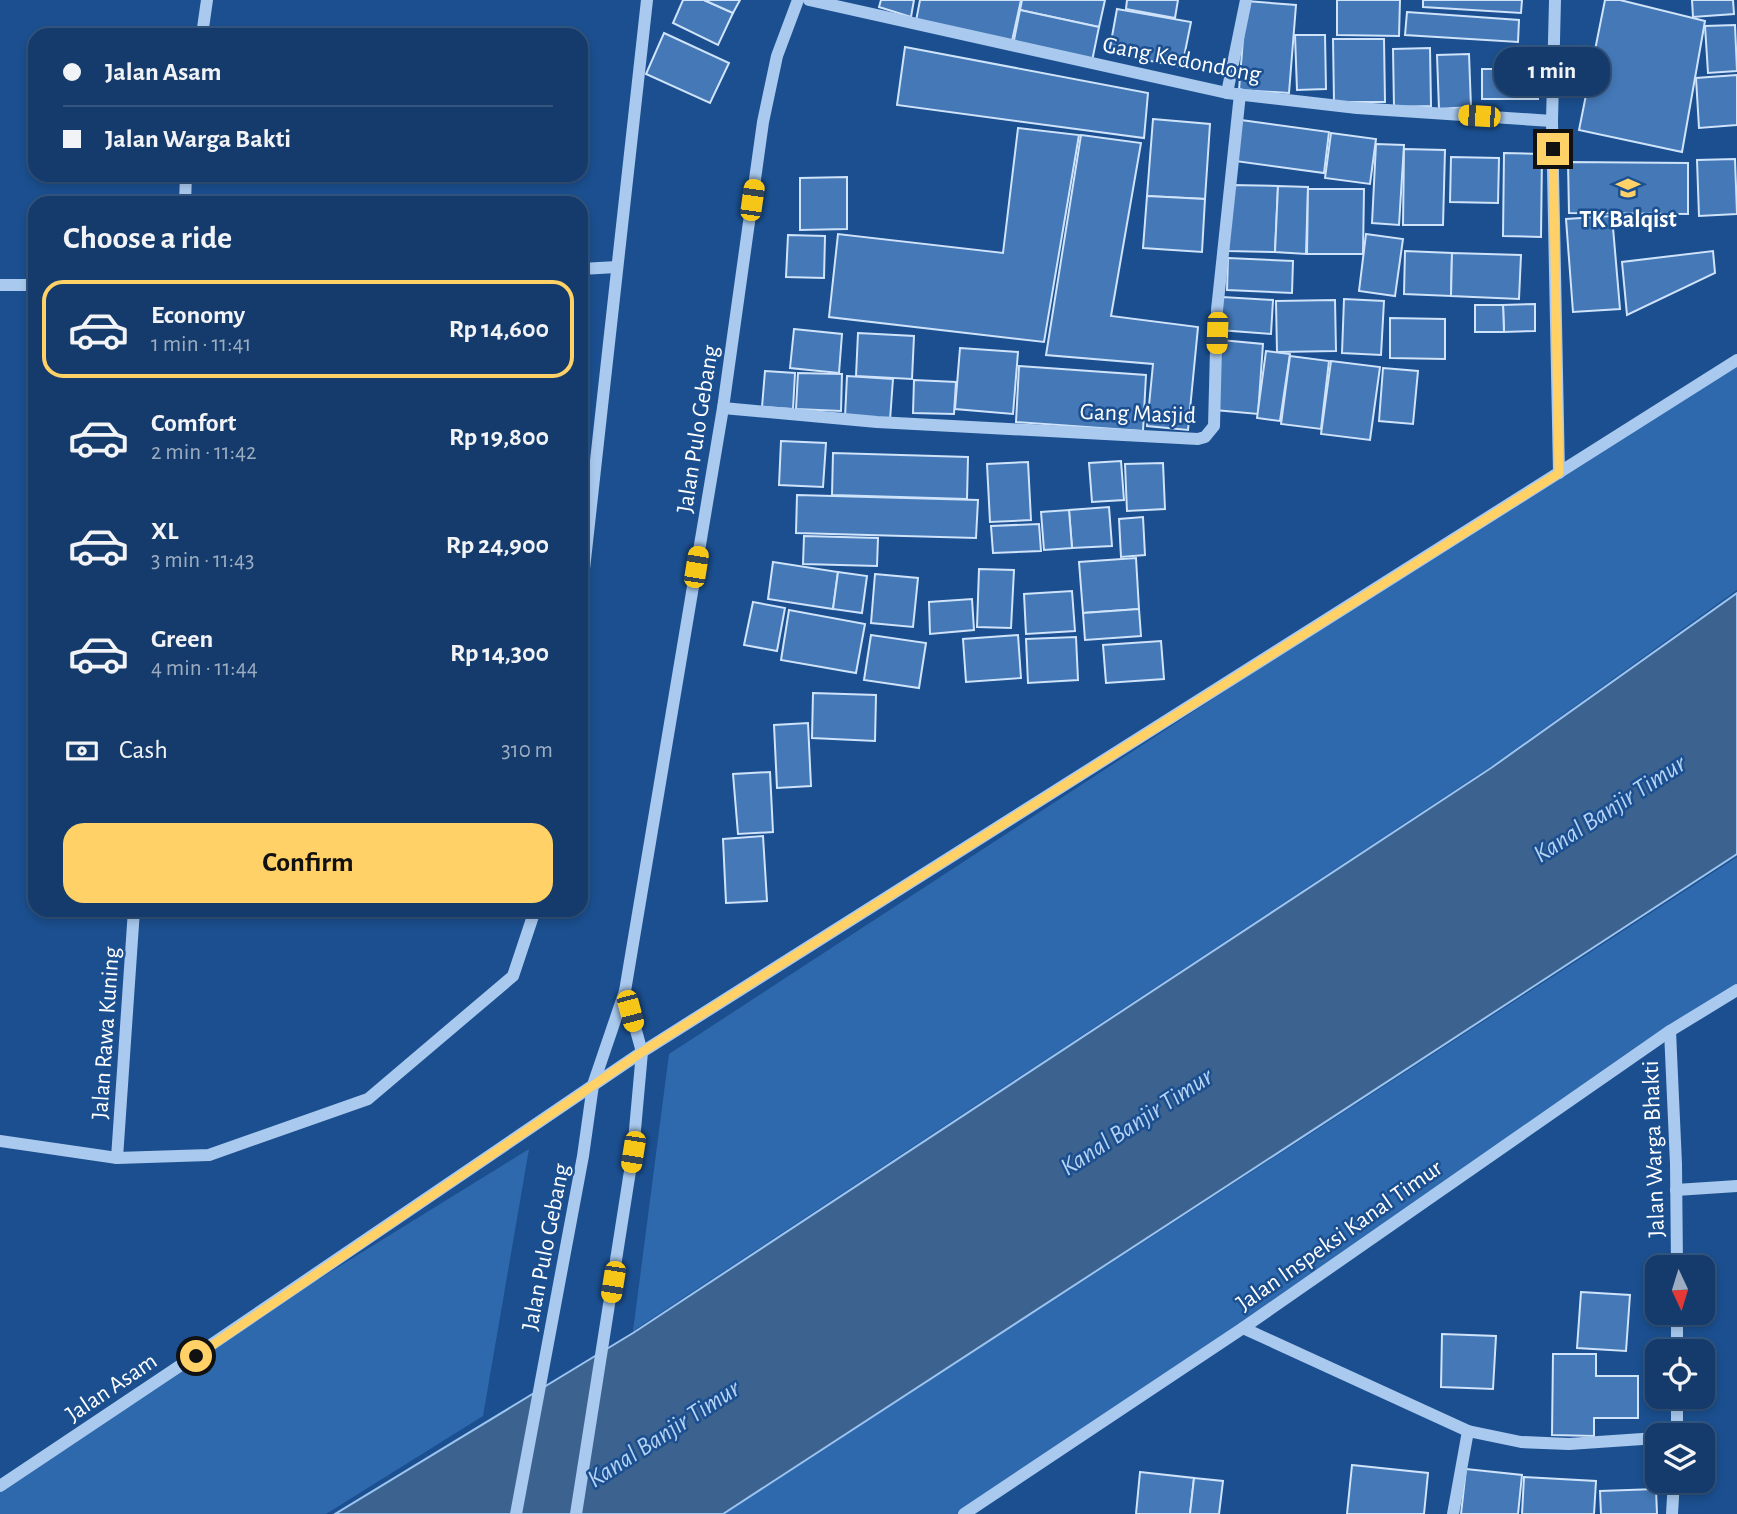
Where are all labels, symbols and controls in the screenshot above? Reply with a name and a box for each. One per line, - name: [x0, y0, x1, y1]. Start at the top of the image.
- street label: Gang Kedondong: [1100, 33, 1263, 87]
- callout: 1 min: [1495, 47, 1611, 96]
- text: Jalan Asam: [105, 59, 222, 85]
- text: 1 min: [1528, 60, 1576, 83]
- car: [1458, 104, 1501, 128]
- text: Jalan Warga Bakti: [105, 126, 291, 152]
- route end: [1537, 133, 1569, 165]
- school or university icon: TK Balqist: [1614, 174, 1642, 202]
- car: [739, 178, 766, 222]
- place label: TK Balqist: [1579, 208, 1677, 232]
- text: Choose a ride: [63, 222, 232, 254]
- icon: car: [67, 298, 130, 361]
- text: Economy: [151, 302, 245, 328]
- car: [1206, 312, 1229, 354]
- text: Rp 14,600: [449, 316, 549, 342]
- text: 1 min · 11:41: [151, 333, 251, 356]
- street label: Jalan Pulo Gebang: [673, 343, 723, 515]
- street label: Gang Masjid: [1079, 400, 1197, 428]
- icon: car: [67, 406, 130, 469]
- text: Comfort: [151, 410, 236, 436]
- text: Rp 19,800: [449, 424, 549, 450]
- text: 2 min · 11:42: [151, 441, 257, 464]
- icon: car: [67, 514, 130, 577]
- text: XL: [151, 518, 178, 544]
- text: Rp 24,900: [446, 532, 549, 558]
- car: [683, 545, 710, 589]
- text: 3 min · 11:43: [151, 549, 255, 572]
- icon: car: [67, 622, 130, 685]
- text: Green: [151, 626, 213, 652]
- text: Rp 14,300: [450, 640, 549, 666]
- text: 4 min · 11:44: [151, 657, 258, 680]
- icon: cash: [63, 732, 101, 770]
- text: Cash: [119, 737, 168, 763]
- text: 310 m: [501, 739, 553, 762]
- water label: Kanal Banjir Timur: [1529, 749, 1692, 868]
- button: Confirm: [63, 823, 553, 903]
- street label: Jalan Rawa Kuning: [88, 946, 124, 1120]
- car: [615, 988, 646, 1034]
- street label: Jalan Warga Bhakti: [1639, 1060, 1669, 1238]
- water label: Kanal Banjir Timur: [1056, 1062, 1219, 1181]
- car: [620, 1130, 647, 1174]
- street label: Jalan Inspeksi Kanal Timur: [1232, 1156, 1447, 1316]
- street label: Jalan Pulo Gebang: [518, 1161, 574, 1333]
- north arrow: [1645, 1255, 1715, 1325]
- map controls: [1645, 1255, 1715, 1493]
- car: [600, 1260, 627, 1304]
- button: locate: [1645, 1339, 1715, 1409]
- route start: [180, 1340, 212, 1372]
- street label: Jalan Asam: [62, 1349, 161, 1427]
- water label: Kanal Banjir Timur: [583, 1374, 746, 1493]
- button: layers: [1645, 1423, 1715, 1493]

